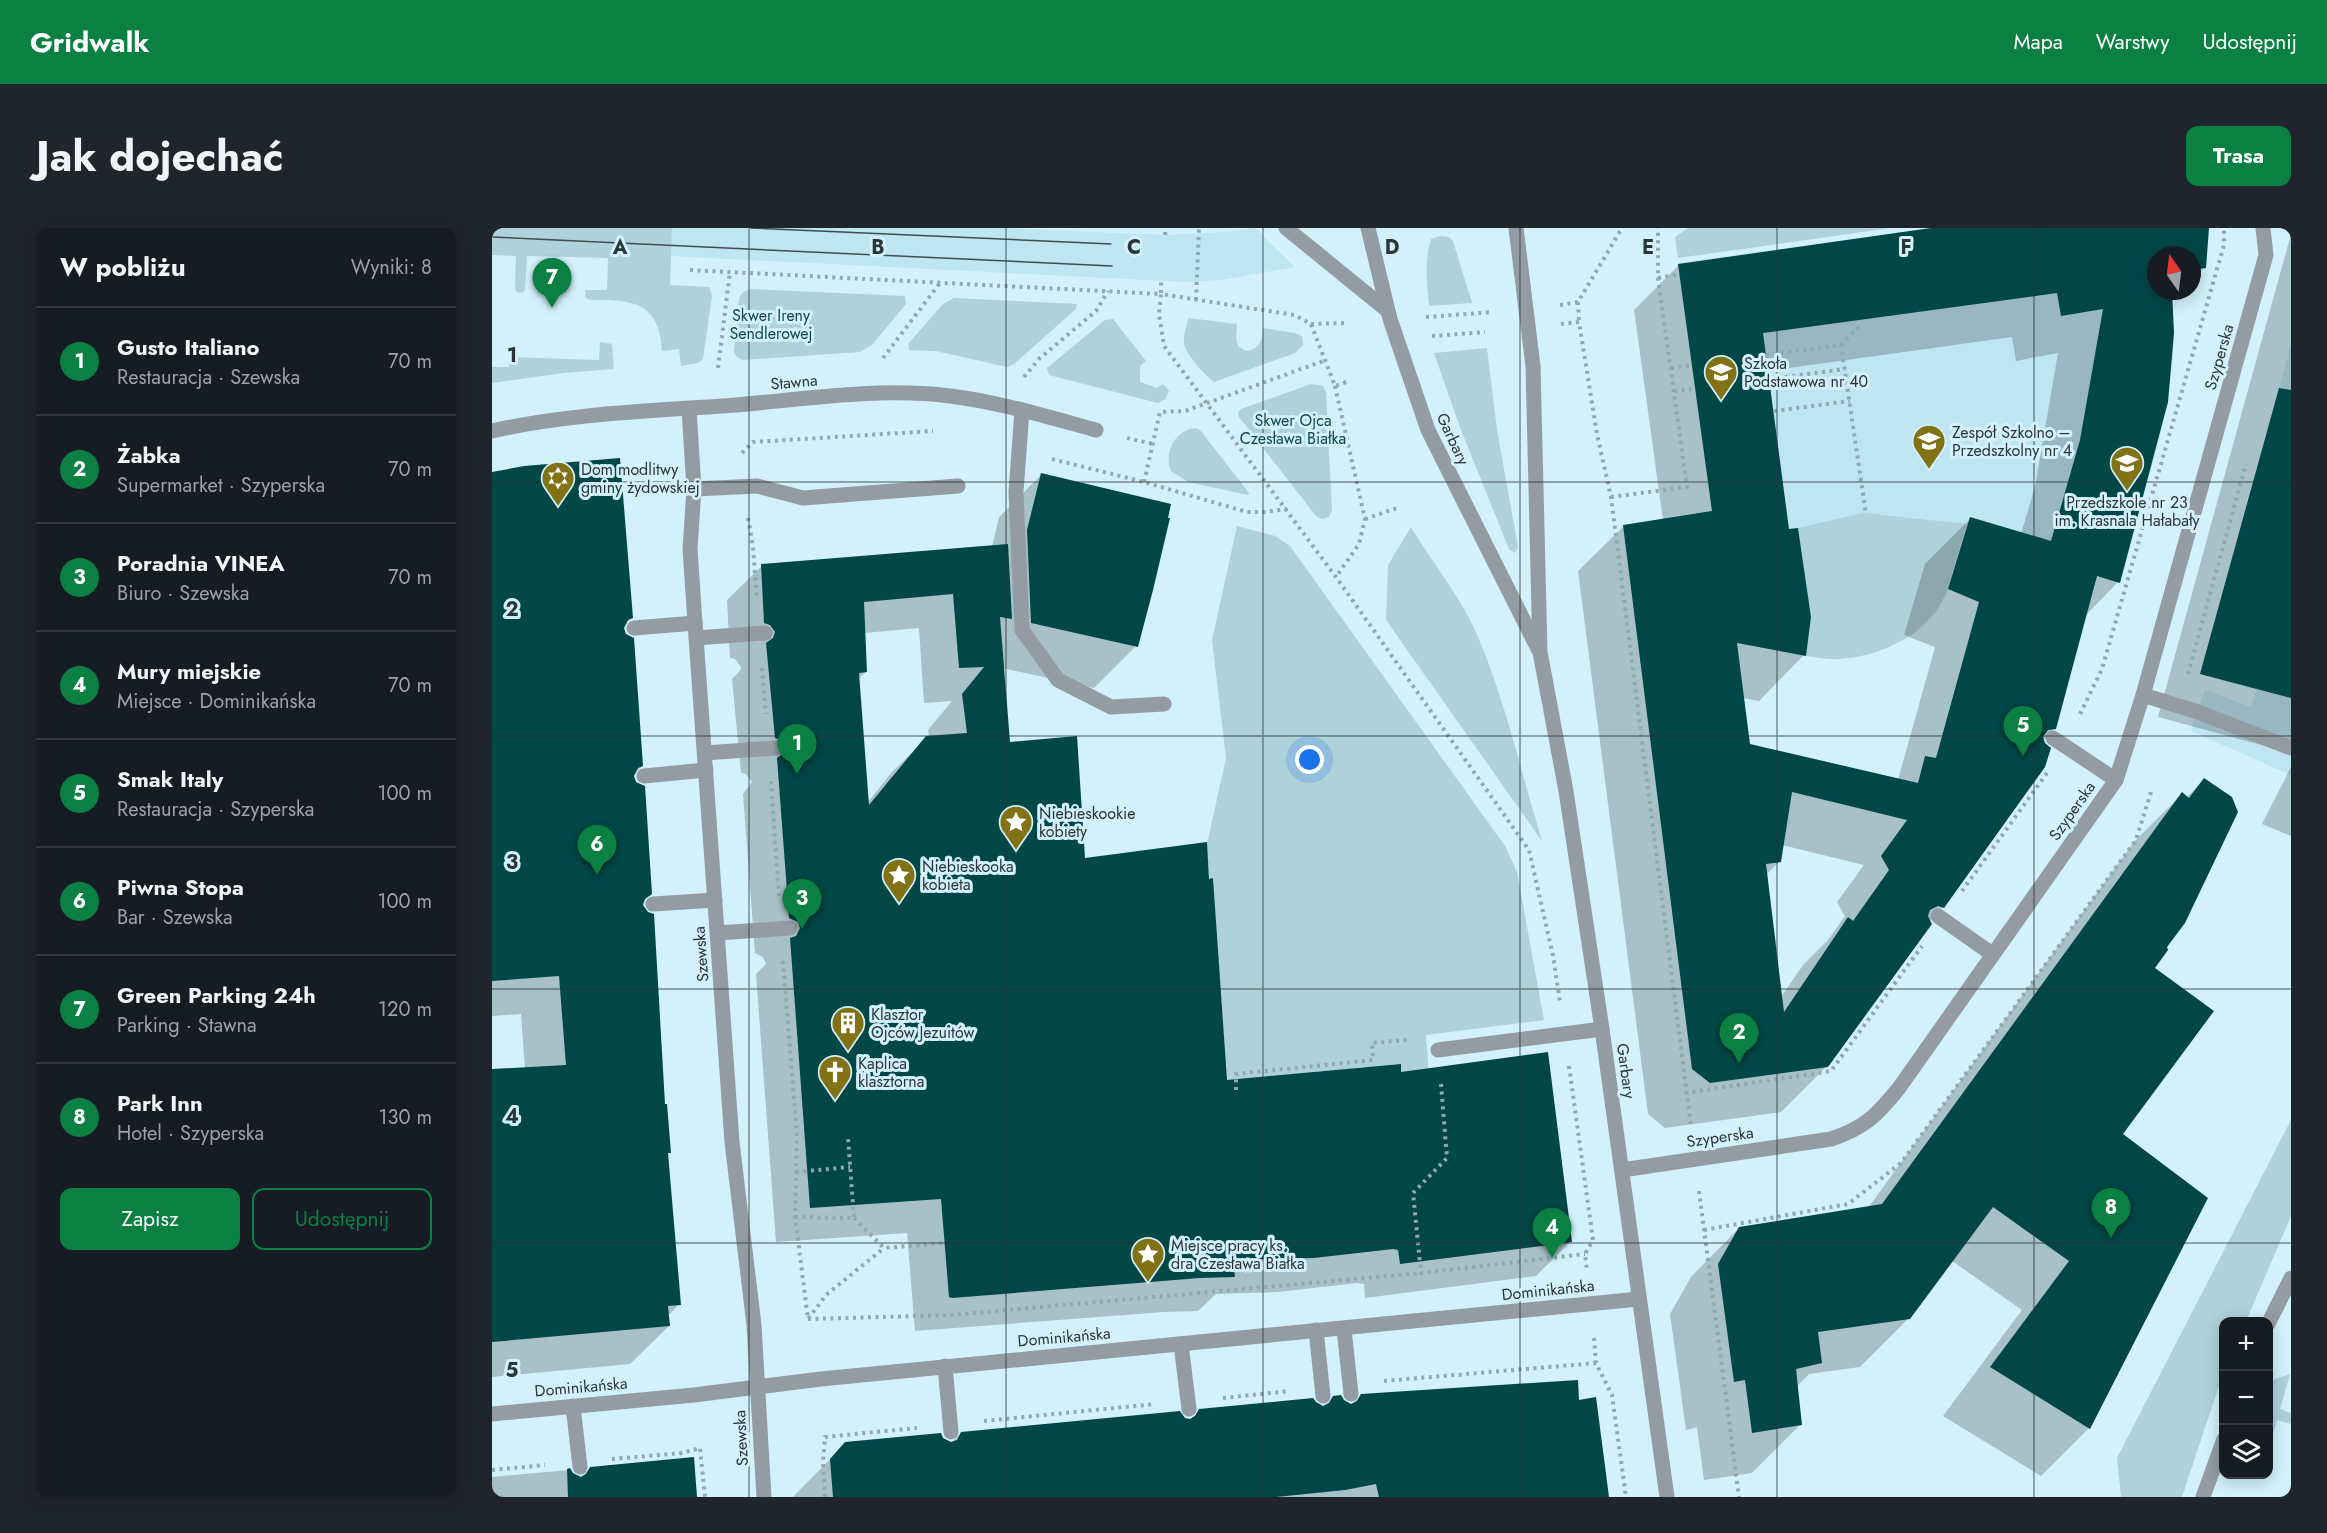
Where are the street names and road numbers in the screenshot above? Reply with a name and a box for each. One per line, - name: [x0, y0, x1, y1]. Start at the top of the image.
- street label: Szyperska: [2199, 321, 2239, 393]
- street label: Stawna: [769, 368, 819, 396]
- street label: Garbary: [1431, 409, 1476, 470]
- street label: Szyperska: [2043, 777, 2101, 845]
- street label: Szewska: [688, 925, 714, 983]
- street label: Garbary: [1611, 1042, 1641, 1101]
- street label: Szyperska: [1685, 1121, 1755, 1153]
- street label: Dominikańska: [1500, 1274, 1596, 1306]
- street label: Dominikańska: [1017, 1321, 1111, 1353]
- street label: Dominikańska: [534, 1371, 628, 1403]
- street label: Szewska: [728, 1409, 754, 1467]

